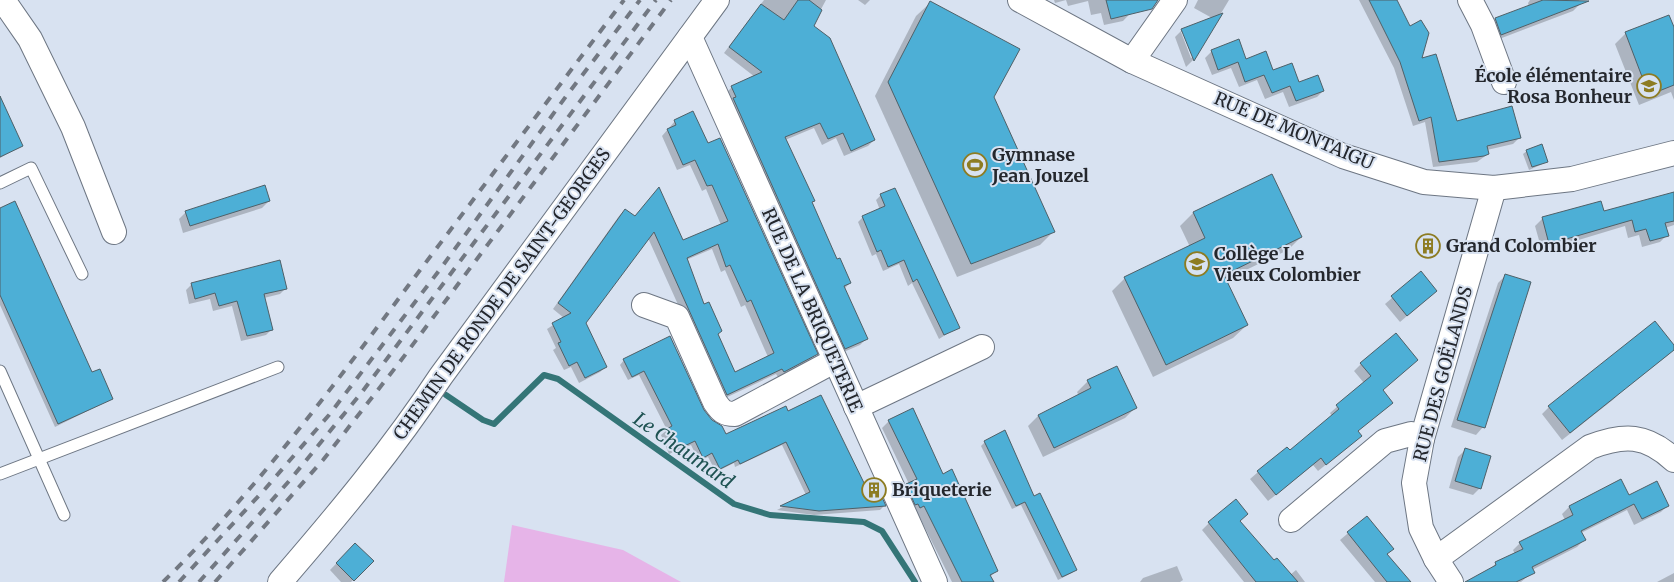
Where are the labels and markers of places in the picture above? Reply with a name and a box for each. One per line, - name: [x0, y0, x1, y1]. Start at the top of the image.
- place label: École élémentaire Rosa Bonheur: [1474, 64, 1632, 108]
- school or university icon: École élémentaire Rosa Bonheur: [1636, 73, 1662, 99]
- place label: Gymnase Jean Jouzel: [991, 143, 1089, 187]
- sports icon: Gymnase Jean Jouzel: [962, 152, 988, 178]
- building icon: Grand Colombier: [1415, 233, 1441, 259]
- place label: Grand Colombier: [1446, 234, 1597, 257]
- place label: Collège Le Vieux Colombier: [1213, 242, 1361, 286]
- school or university icon: Collège Le Vieux Colombier: [1184, 251, 1210, 277]
- building icon: Briqueterie: [861, 477, 887, 503]
- place label: Briqueterie: [892, 478, 992, 501]

